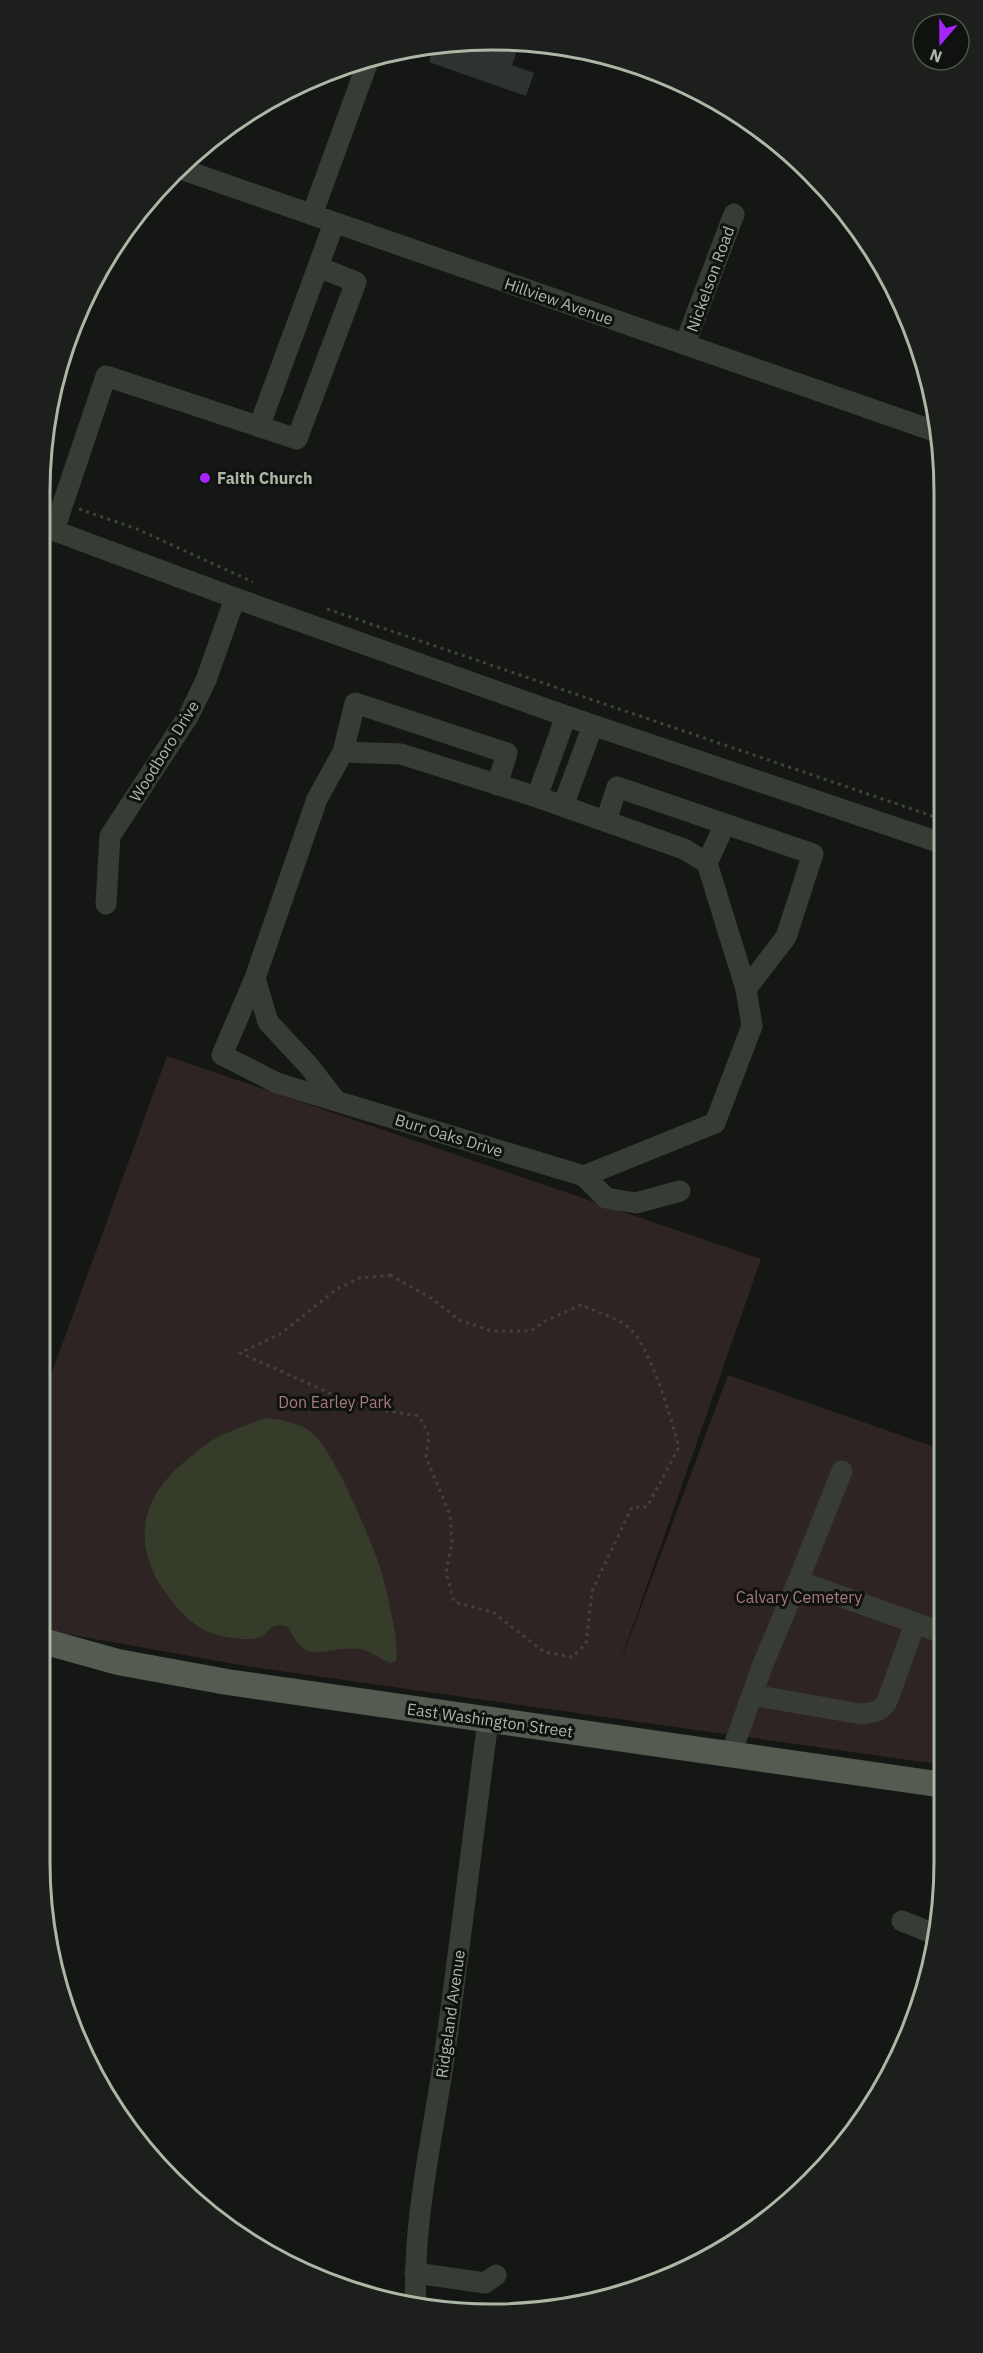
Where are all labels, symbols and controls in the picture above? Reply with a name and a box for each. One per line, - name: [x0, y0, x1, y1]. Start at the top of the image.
- north arrow: [911, 12, 971, 72]
- text: N: [927, 45, 945, 67]
- street label: Nickelson Road: [682, 223, 738, 335]
- street label: Hillview Avenue: [502, 273, 616, 329]
- place label: Faith Church: [217, 468, 313, 488]
- marker: Faith Church: [198, 471, 212, 485]
- street label: Woodboro Drive: [125, 697, 203, 805]
- street label: Burr Oaks Drive: [393, 1109, 506, 1161]
- park label: Don Earley Park: [278, 1392, 392, 1412]
- park label: Calvary Cemetery: [736, 1587, 862, 1607]
- street label: East Washington Street: [406, 1698, 574, 1742]
- street label: Ridgeland Avenue: [431, 1948, 469, 2079]

